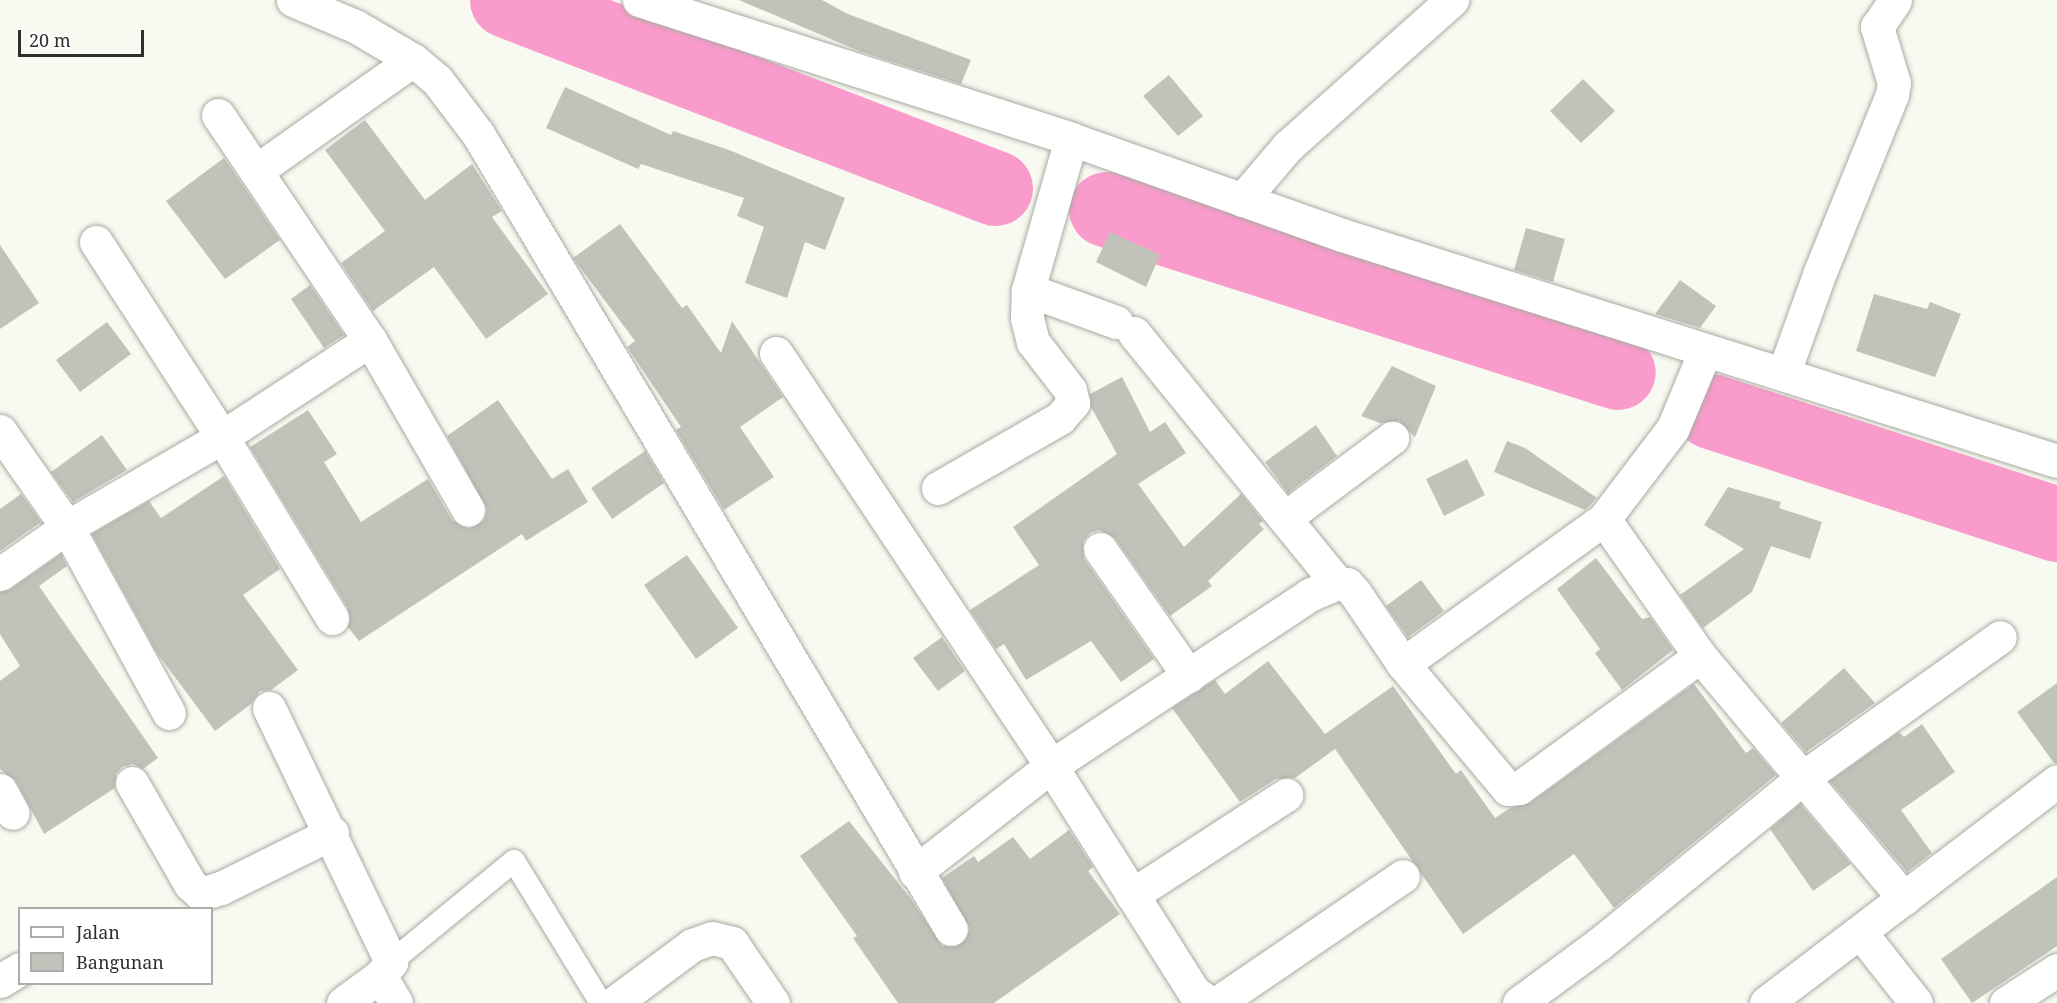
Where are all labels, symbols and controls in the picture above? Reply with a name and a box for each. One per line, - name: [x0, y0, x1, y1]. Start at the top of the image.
- scale bar: [21, 18, 147, 56]
- text: 20 m: [29, 28, 71, 52]
- legend: [18, 907, 213, 985]
- text: Jalan: [76, 920, 120, 944]
- text: Bangunan: [76, 950, 164, 974]

